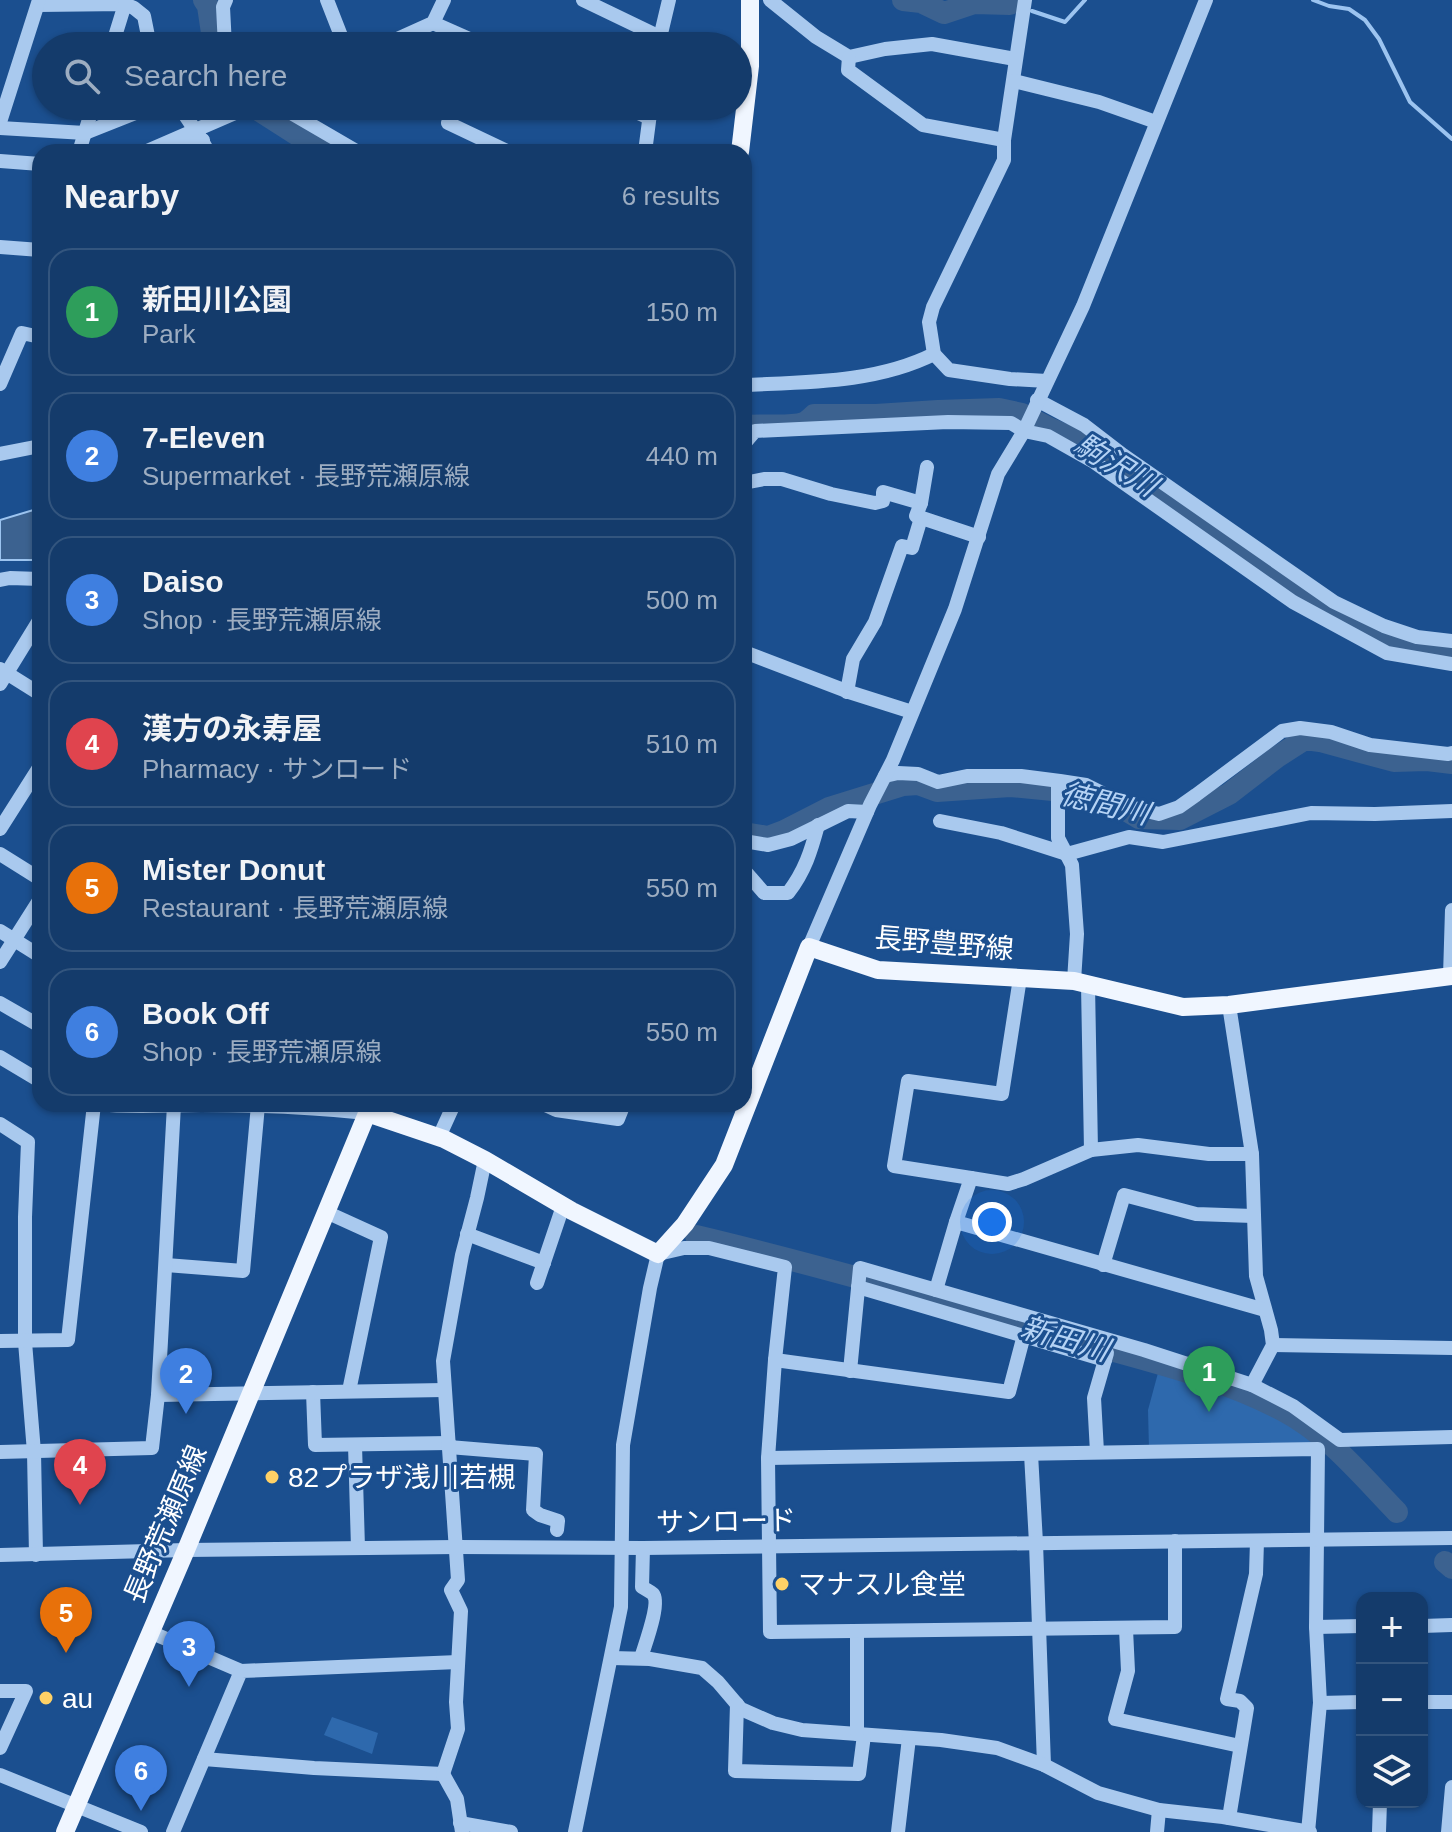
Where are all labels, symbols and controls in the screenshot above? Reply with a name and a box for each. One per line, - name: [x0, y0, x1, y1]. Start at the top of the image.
- search box: [32, 32, 752, 120]
- icon: search: [60, 54, 104, 98]
- text: Search here: [124, 59, 287, 92]
- text: Nearby: [64, 177, 179, 215]
- text: 6 results: [622, 181, 720, 211]
- text: 新田川公園: [142, 283, 292, 316]
- text: 1: [85, 297, 99, 327]
- text: 150 m: [646, 297, 718, 327]
- text: Park: [142, 319, 195, 349]
- text: 7-Eleven: [142, 421, 265, 454]
- water label: 駒沢川: [1069, 427, 1166, 504]
- text: 2: [85, 441, 99, 471]
- text: 440 m: [646, 441, 718, 471]
- text: Supermarket · 長野荒瀬原線: [142, 461, 470, 491]
- text: Daiso: [142, 565, 224, 598]
- text: 3: [85, 585, 99, 615]
- text: 500 m: [646, 585, 718, 615]
- text: Shop · 長野荒瀬原線: [142, 605, 382, 635]
- text: 漢方の永寿屋: [142, 712, 322, 745]
- text: 4: [85, 729, 99, 759]
- text: 510 m: [646, 729, 718, 759]
- text: Pharmacy · サンロード: [142, 754, 412, 784]
- water label: 徳間川: [1057, 777, 1156, 831]
- text: Mister Donut: [142, 853, 325, 886]
- text: 5: [85, 873, 99, 903]
- text: 550 m: [646, 873, 718, 903]
- text: Restaurant · 長野荒瀬原線: [142, 893, 448, 923]
- street label: 長野豊野線: [873, 922, 1015, 965]
- text: Book Off: [142, 997, 269, 1030]
- text: 6: [85, 1017, 99, 1047]
- text: 550 m: [646, 1017, 718, 1047]
- text: Shop · 長野荒瀬原線: [142, 1037, 382, 1067]
- your location: [972, 1202, 1012, 1242]
- water label: 新田川: [1017, 1310, 1116, 1368]
- pin: 1: [1183, 1346, 1235, 1412]
- pin: 2: [160, 1348, 212, 1414]
- pin: 4: [54, 1439, 106, 1505]
- street label: 長野荒瀬原線: [118, 1441, 213, 1608]
- place label: 82プラザ浅川若槻: [288, 1462, 515, 1493]
- marker: 82プラザ浅川若槻: [263, 1468, 281, 1486]
- street label: サンロード: [656, 1505, 796, 1538]
- place label: マナスル食堂: [798, 1569, 966, 1600]
- marker: マナスル食堂: [773, 1575, 791, 1593]
- pin: 5: [40, 1587, 92, 1653]
- map controls: [1356, 1592, 1428, 1808]
- button: +: [1356, 1592, 1428, 1664]
- pin: 3: [163, 1621, 215, 1687]
- button: −: [1356, 1664, 1428, 1736]
- place label: au: [62, 1683, 93, 1714]
- marker: au: [37, 1689, 55, 1707]
- button: layers: [1356, 1736, 1428, 1808]
- pin: 6: [115, 1745, 167, 1811]

